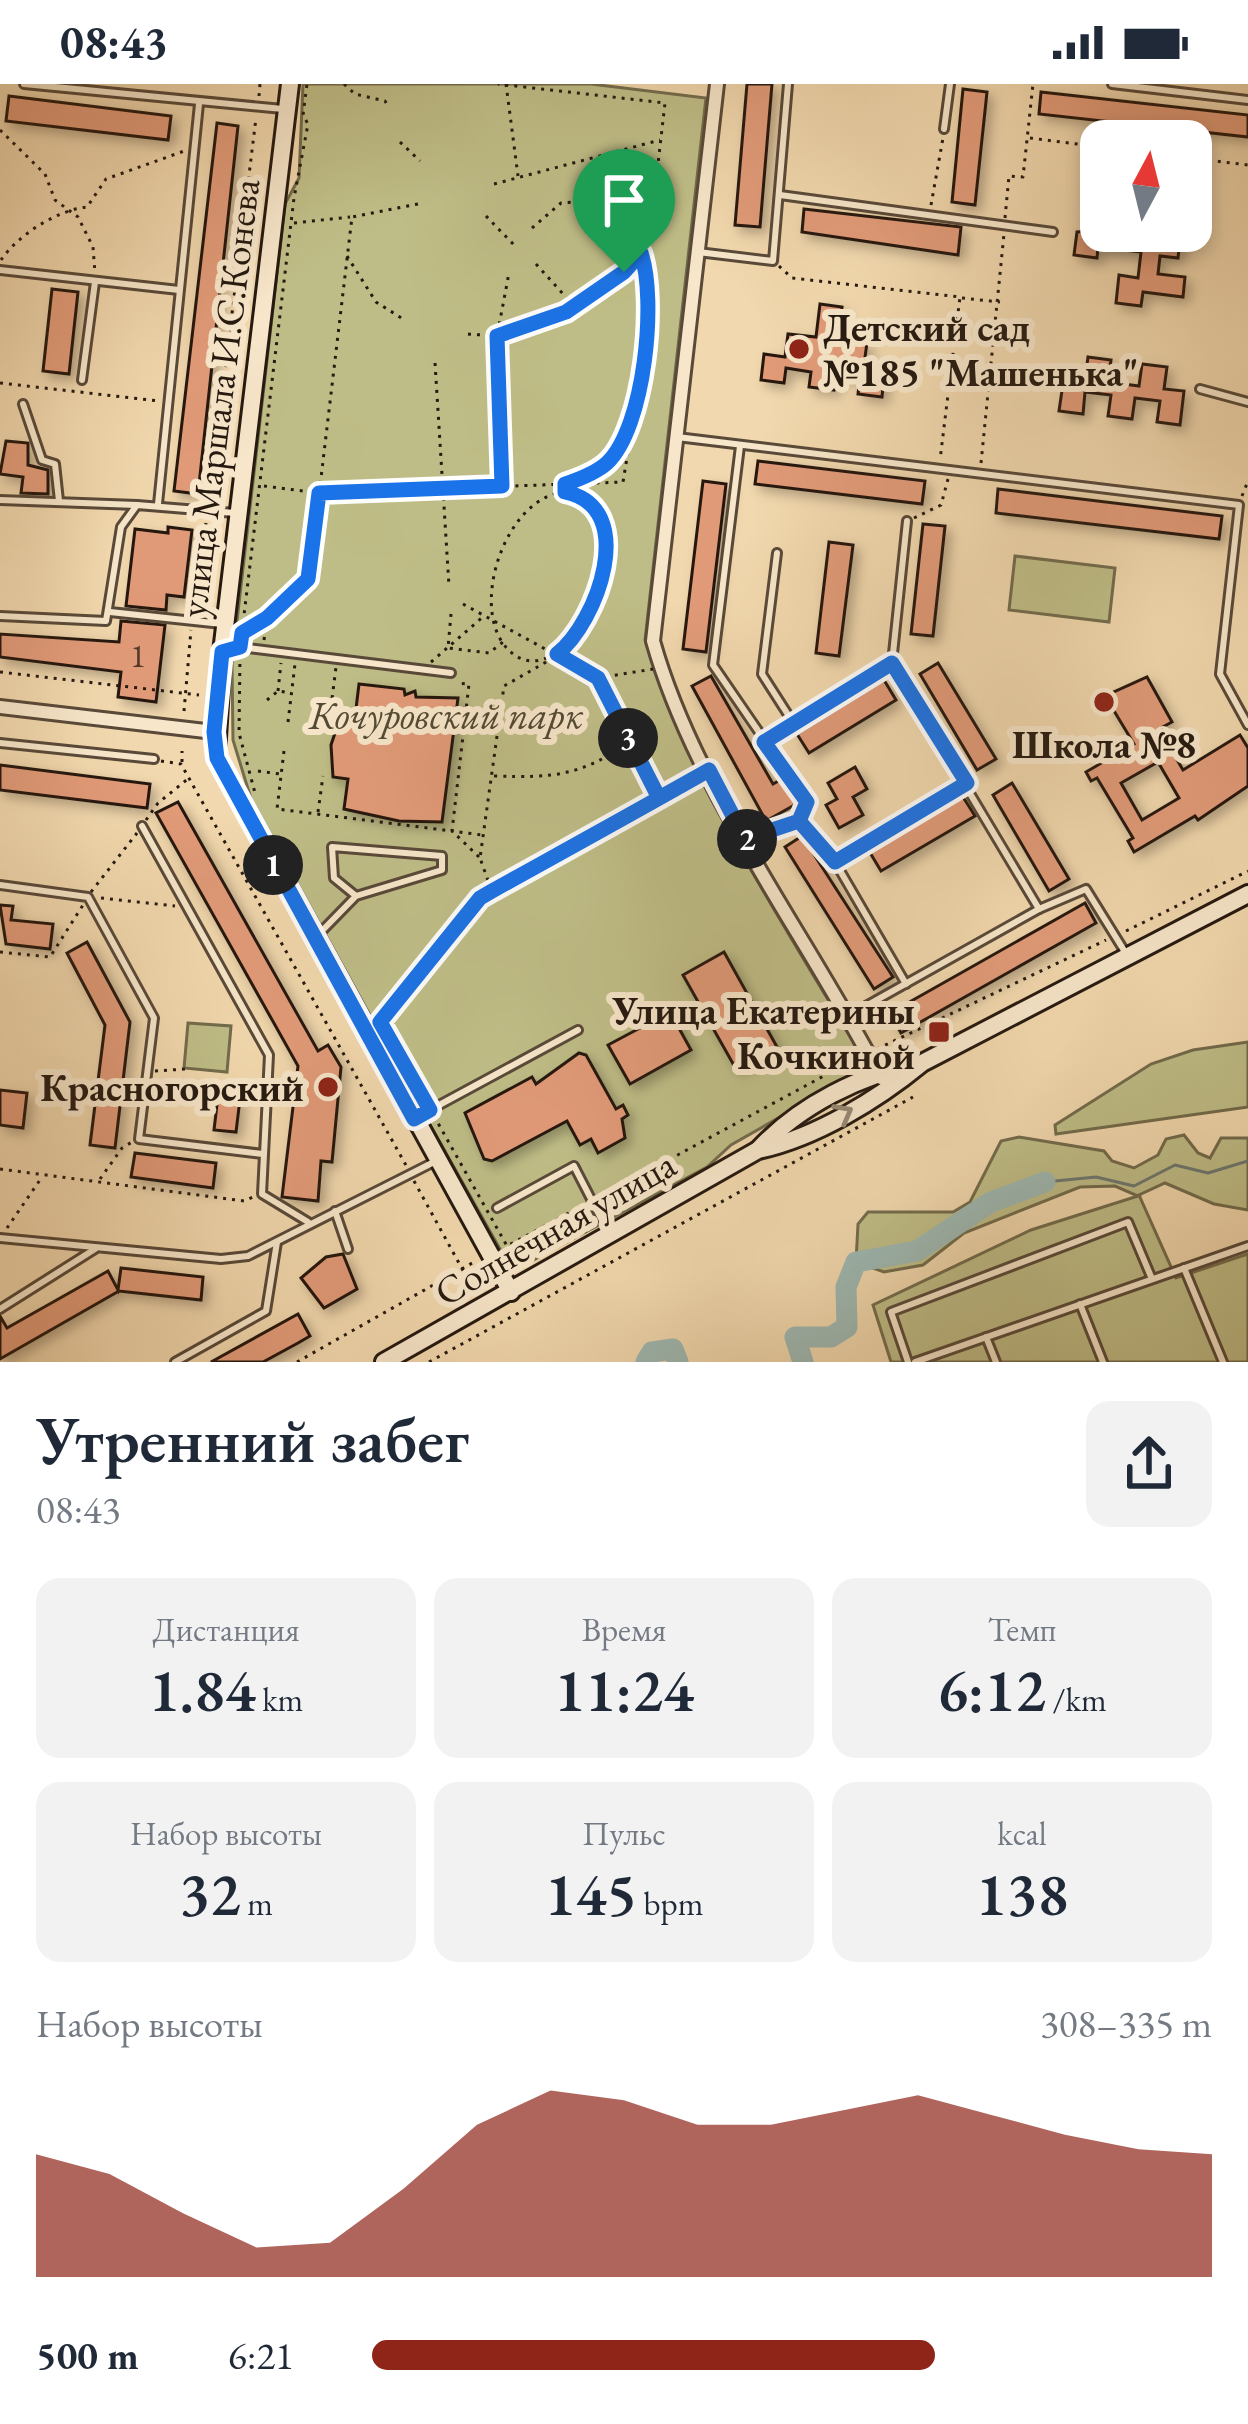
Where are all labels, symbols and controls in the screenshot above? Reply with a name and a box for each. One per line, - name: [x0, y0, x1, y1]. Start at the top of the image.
- text: 08:43: [60, 13, 168, 71]
- north arrow: [1080, 120, 1212, 252]
- map controls: [1080, 120, 1212, 252]
- pin: [573, 149, 675, 272]
- icon: arrive: [591, 167, 657, 233]
- street label: улица Маршала И.С.Конева: [167, 175, 271, 620]
- place label: Детский сад №185 "Машенька": [823, 302, 1139, 398]
- marker: Детский сад №185 "Машенька": [786, 336, 812, 362]
- house number: 1: [130, 634, 146, 677]
- park label: Кочуровский парк: [308, 689, 583, 740]
- marker: Школа №8: [1091, 689, 1117, 715]
- pin: 3: [598, 708, 658, 768]
- text: 3: [619, 716, 637, 759]
- place label: Школа №8: [1012, 719, 1196, 770]
- pin: 2: [717, 809, 777, 869]
- text: 2: [738, 817, 756, 860]
- pin: 1: [243, 835, 303, 895]
- text: 1: [264, 843, 282, 886]
- place label: Улица Екатерины Кочкиной: [611, 985, 915, 1081]
- marker: Улица Екатерины Кочкиной: [926, 1019, 952, 1045]
- place label: Красногорский: [40, 1062, 304, 1113]
- marker: Красногорский: [315, 1074, 341, 1100]
- one-way arrow: [831, 1104, 852, 1127]
- street label: Солнечная улица: [425, 1138, 685, 1318]
- text: Утренний забег: [36, 1396, 469, 1482]
- button: share: [1086, 1401, 1212, 1527]
- text: 08:43: [36, 1484, 121, 1535]
- text: Дистанция: [152, 1608, 300, 1651]
- text: Время: [582, 1608, 666, 1651]
- text: Темп: [988, 1608, 1056, 1651]
- text: 1.84: [149, 1651, 256, 1729]
- text: 11:24: [554, 1651, 694, 1729]
- text: 6:12: [937, 1651, 1046, 1729]
- text: km: [256, 1678, 303, 1721]
- text: /km: [1046, 1678, 1107, 1721]
- text: Набор высоты: [130, 1812, 322, 1855]
- text: Пульс: [582, 1812, 666, 1855]
- text: kcal: [997, 1812, 1047, 1855]
- text: 32: [179, 1855, 241, 1933]
- text: 145: [545, 1855, 637, 1933]
- text: 138: [976, 1855, 1068, 1933]
- text: m: [241, 1882, 273, 1925]
- text: bpm: [637, 1882, 703, 1925]
- text: Набор высоты: [36, 1998, 263, 2049]
- text: 308–335 m: [1040, 1998, 1212, 2049]
- text: 500 m: [36, 2330, 139, 2381]
- text: 6:21: [228, 2330, 294, 2381]

